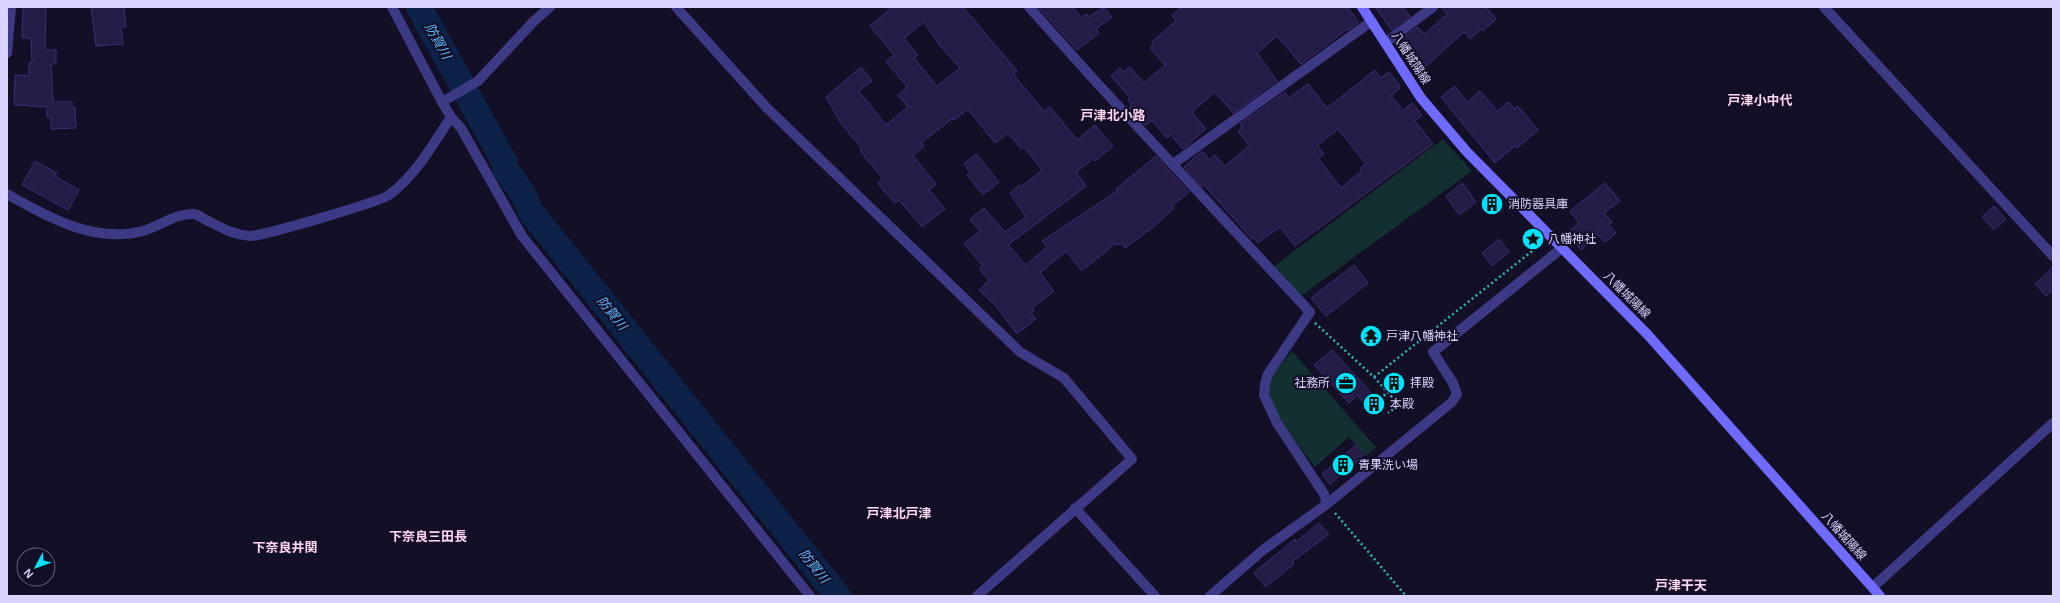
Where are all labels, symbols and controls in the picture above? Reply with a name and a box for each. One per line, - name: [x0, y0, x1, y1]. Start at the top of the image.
- water label: 防賀川: [422, 20, 455, 63]
- street label: 八幡城陽線: [1389, 29, 1433, 87]
- district label: 戸津小中代: [1727, 93, 1793, 108]
- district label: 戸津北小路: [1080, 108, 1146, 123]
- building icon: 消防器具庫: [1479, 191, 1505, 217]
- place label: 消防器具庫: [1508, 197, 1568, 211]
- place icon: 八幡神社: [1520, 226, 1546, 252]
- place label: 八幡神社: [1548, 232, 1596, 246]
- street label: 八幡城陽線: [1601, 269, 1653, 321]
- water label: 防賀川: [594, 293, 631, 334]
- temple icon: 戸津八幡神社: [1358, 323, 1384, 349]
- place label: 戸津八幡神社: [1386, 329, 1458, 343]
- office icon: 社務所: [1333, 370, 1359, 396]
- building icon: 拝殿: [1381, 370, 1407, 396]
- place label: 社務所: [1294, 376, 1330, 390]
- place label: 拝殿: [1410, 376, 1434, 390]
- building icon: 本殿: [1361, 391, 1387, 417]
- place label: 本殿: [1390, 397, 1414, 411]
- building icon: 青果洗い場: [1330, 452, 1356, 478]
- place label: 青果洗い場: [1358, 458, 1418, 472]
- district label: 戸津北戸津: [866, 506, 932, 521]
- street label: 八幡城陽線: [1819, 509, 1869, 563]
- district label: 下奈良三田長: [389, 529, 467, 544]
- district label: 下奈良井関: [252, 540, 318, 555]
- water label: 防賀川: [796, 546, 833, 587]
- north arrow: [16, 547, 56, 587]
- text: N: [21, 567, 36, 580]
- district label: 戸津干天: [1655, 578, 1707, 593]

